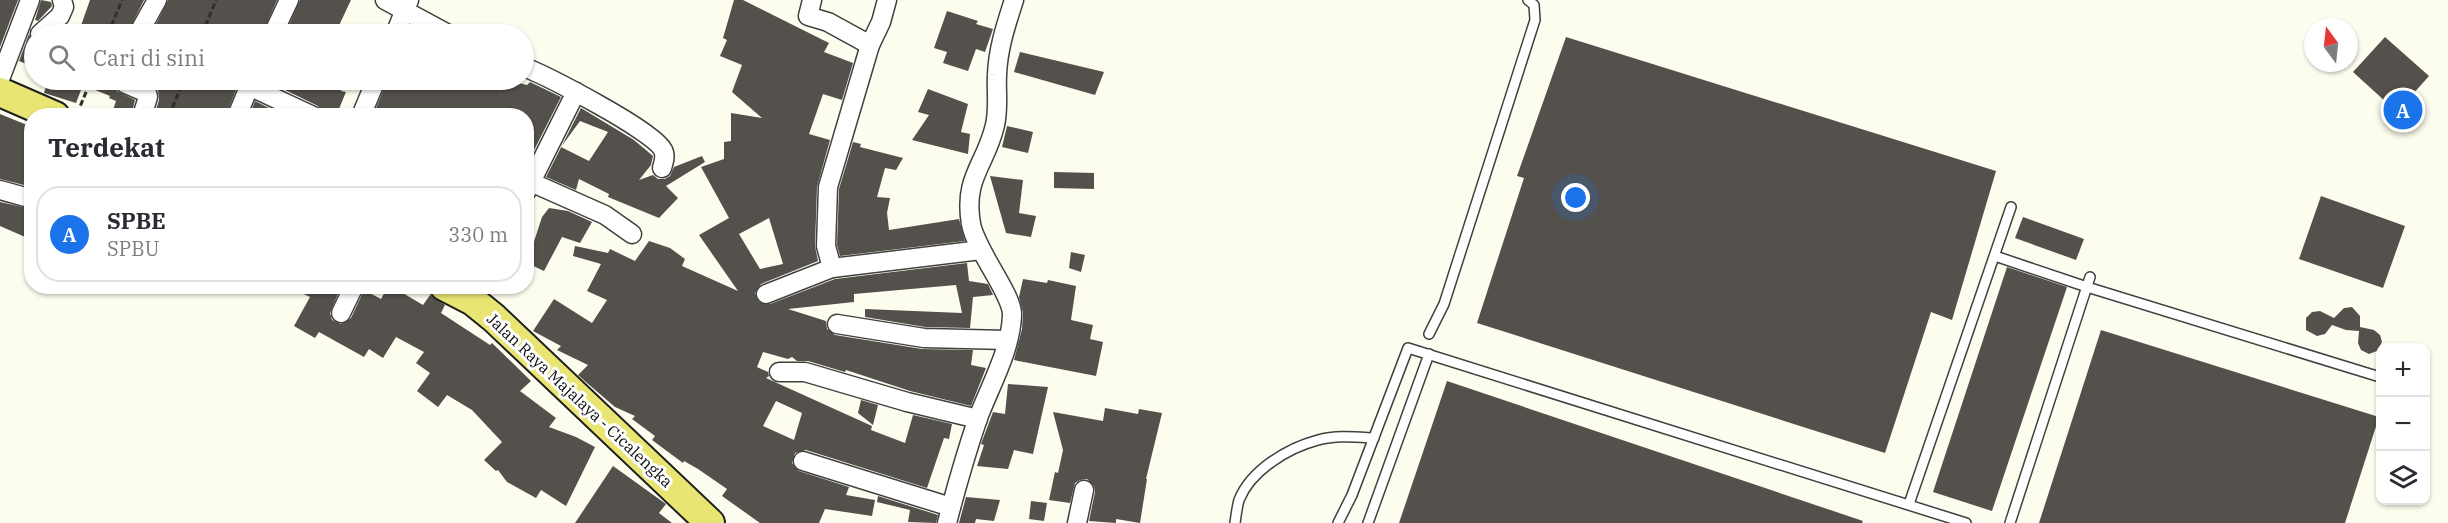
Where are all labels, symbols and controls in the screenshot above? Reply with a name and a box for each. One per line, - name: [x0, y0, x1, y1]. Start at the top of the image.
- north arrow: [2304, 18, 2358, 72]
- search box: [24, 24, 534, 90]
- icon: search: [45, 41, 78, 74]
- text: Cari di sini: [93, 43, 205, 72]
- pin: A: [2384, 88, 2422, 132]
- text: Terdekat: [48, 130, 165, 164]
- your location: [1561, 183, 1590, 212]
- text: SPBE: [107, 206, 166, 235]
- text: A: [63, 221, 76, 248]
- text: 330 m: [448, 221, 508, 248]
- text: SPBU: [107, 235, 159, 262]
- street label: Jalan Raya Majalaya - Cicalengka: [483, 309, 677, 492]
- map controls: [2376, 343, 2430, 505]
- button: +: [2376, 343, 2430, 397]
- button: −: [2376, 397, 2430, 451]
- button: layers: [2376, 451, 2430, 505]

